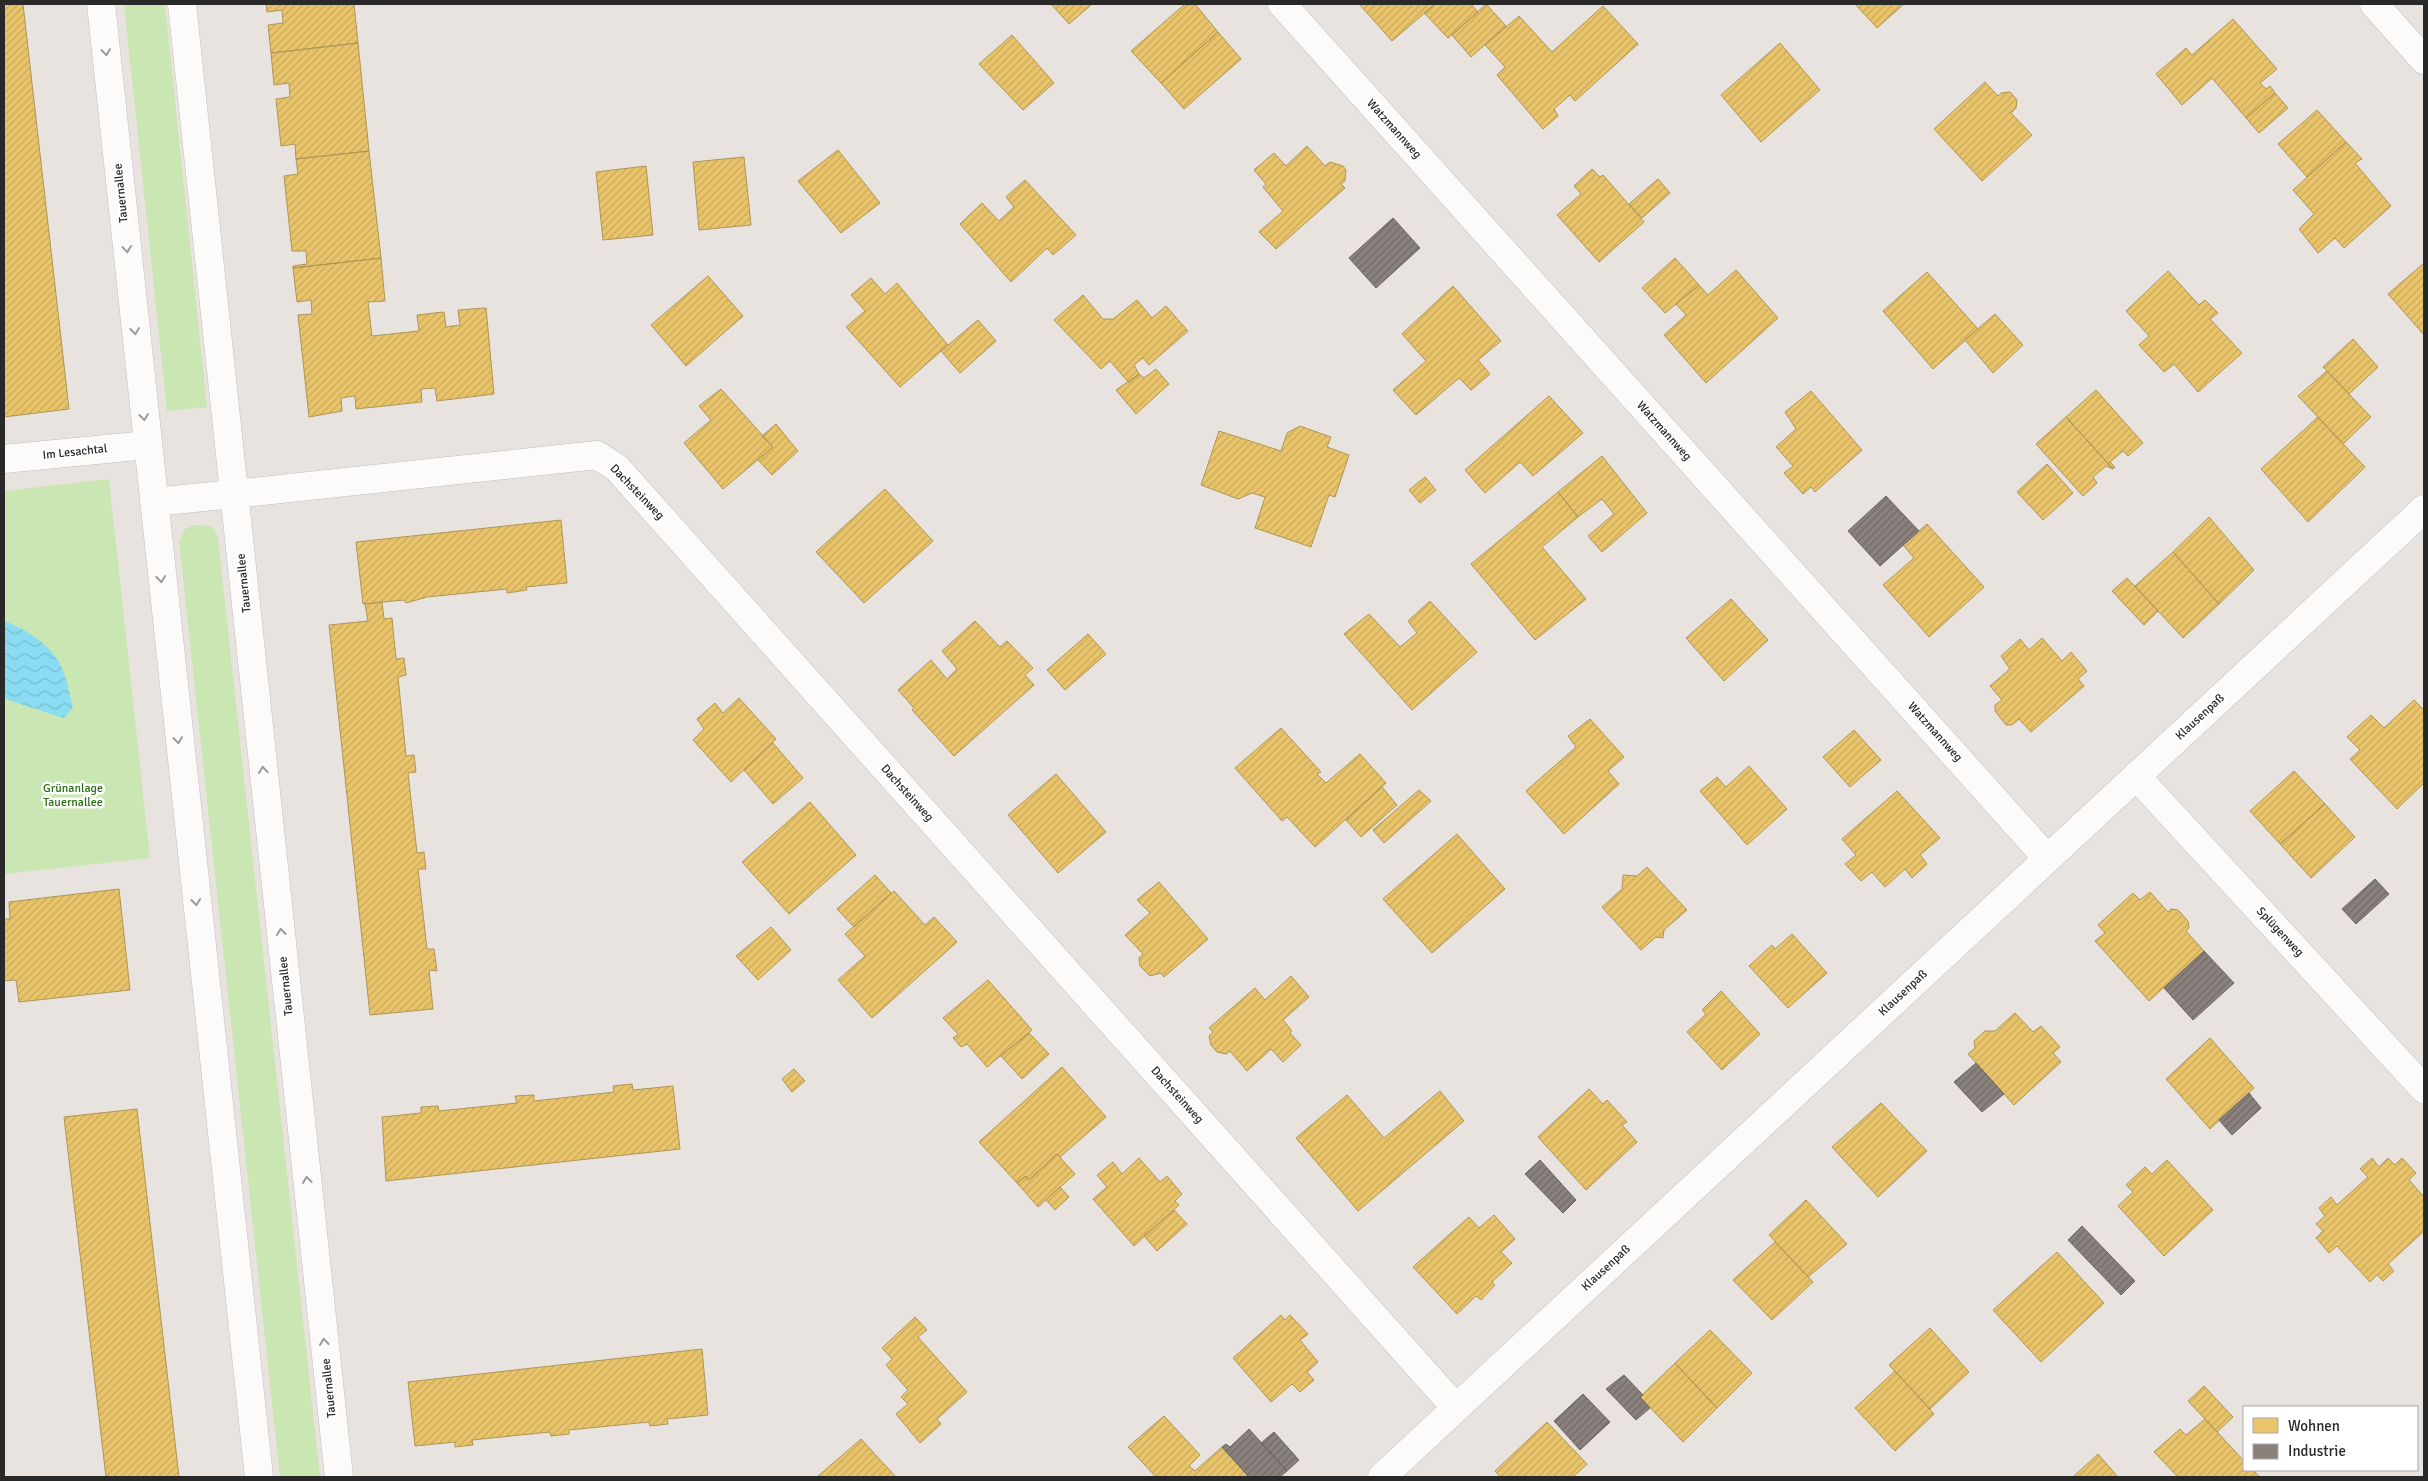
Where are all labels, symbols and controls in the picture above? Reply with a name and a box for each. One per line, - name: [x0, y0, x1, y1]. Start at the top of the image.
- one-way arrow: [100, 49, 111, 57]
- street label: Watzmannweg: [1363, 96, 1425, 162]
- street label: Tauernallee: [110, 163, 132, 223]
- one-way arrow: [121, 245, 132, 253]
- one-way arrow: [129, 327, 140, 335]
- street label: Watzmannweg: [1633, 398, 1695, 464]
- one-way arrow: [138, 413, 149, 421]
- street label: Im Lesachtal: [42, 441, 109, 463]
- street label: Dachsteinweg: [607, 461, 667, 523]
- street label: Tauernallee: [233, 553, 255, 613]
- one-way arrow: [155, 575, 166, 583]
- street label: Klausenpaß: [2173, 690, 2228, 743]
- street label: Watzmannweg: [1904, 699, 1966, 765]
- one-way arrow: [172, 736, 183, 744]
- street label: Dachsteinweg: [877, 761, 937, 825]
- one-way arrow: [258, 766, 269, 774]
- park label: Grünanlage Tauernallee: [43, 781, 103, 810]
- one-way arrow: [190, 898, 201, 906]
- street label: Splügenweg: [2253, 904, 2307, 960]
- one-way arrow: [276, 927, 287, 935]
- street label: Tauernallee: [275, 956, 297, 1016]
- street label: Klausenpaß: [1876, 966, 1931, 1019]
- street label: Dachsteinweg: [1147, 1063, 1207, 1127]
- one-way arrow: [302, 1176, 313, 1184]
- street label: Klausenpaß: [1579, 1241, 1634, 1294]
- one-way arrow: [319, 1337, 330, 1345]
- street label: Tauernallee: [318, 1358, 340, 1418]
- legend: [2243, 1406, 2418, 1471]
- text: Wohnen: [2288, 1417, 2340, 1435]
- text: Industrie: [2288, 1442, 2346, 1460]

